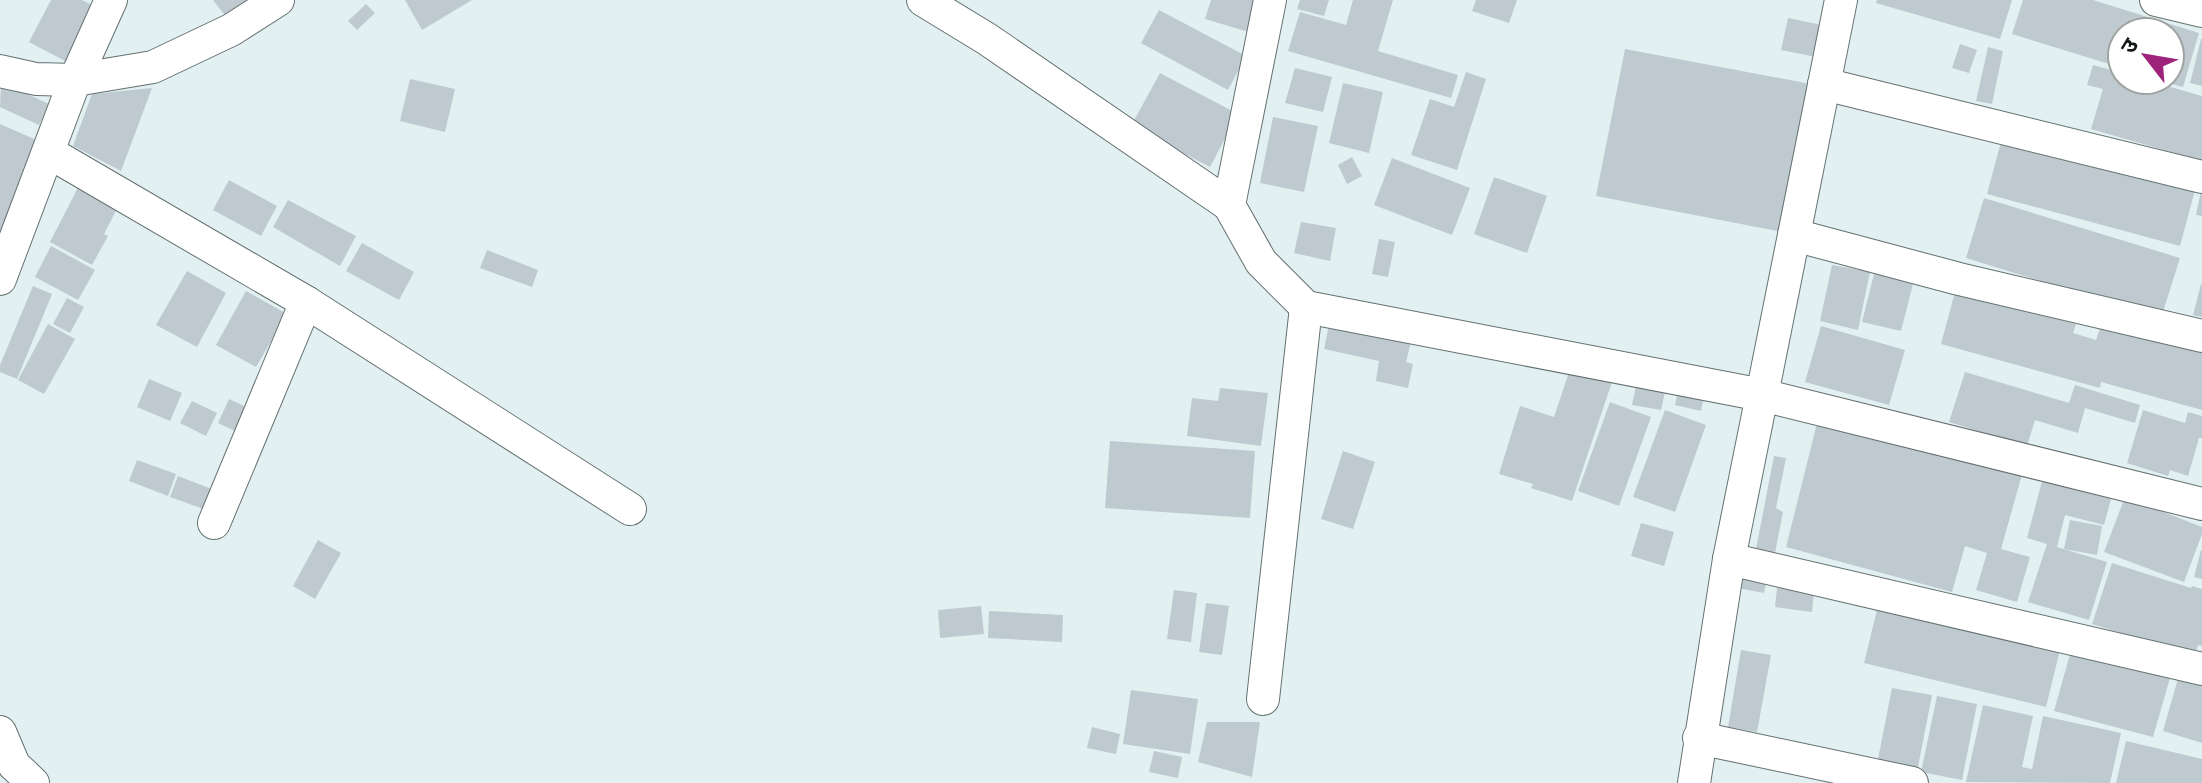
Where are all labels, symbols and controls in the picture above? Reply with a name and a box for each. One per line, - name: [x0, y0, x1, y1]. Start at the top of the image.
- north arrow: [2106, 16, 2186, 96]
- text: उ: [2114, 33, 2145, 58]

